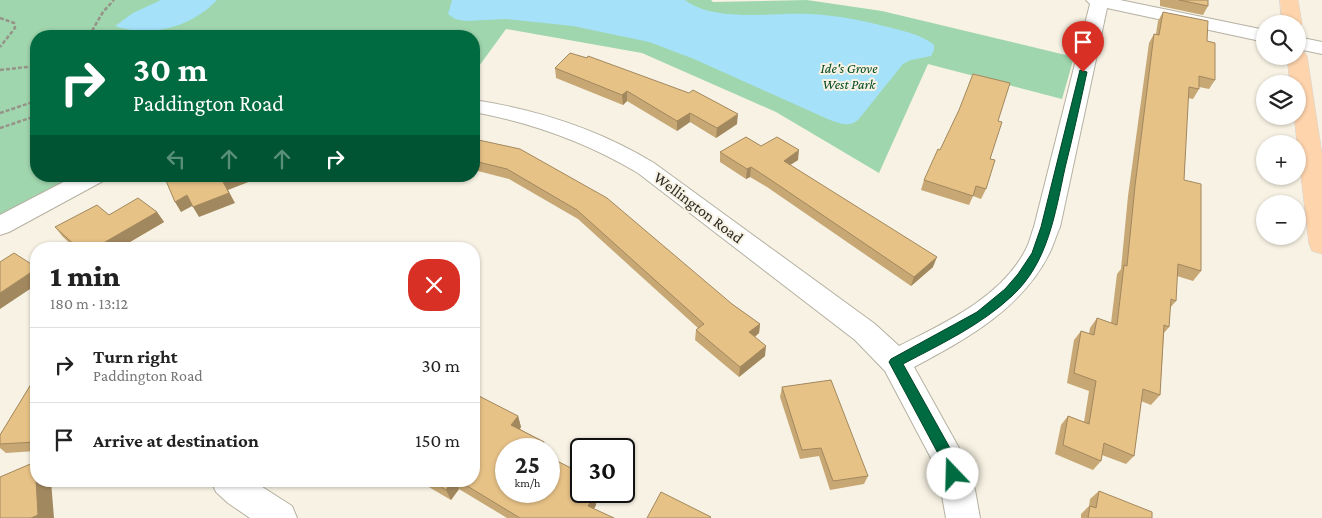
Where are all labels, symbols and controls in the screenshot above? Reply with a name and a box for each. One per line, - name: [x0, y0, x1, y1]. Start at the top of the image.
- map controls: [1256, 15, 1306, 245]
- button: search: [1256, 15, 1306, 65]
- pin: [1062, 21, 1104, 72]
- icon: arrive: [1069, 28, 1097, 56]
- icon: right: [50, 50, 115, 115]
- text: 30 m: [133, 50, 208, 89]
- park label: Ide's Grove West Park: [821, 60, 878, 92]
- button: layers: [1256, 75, 1306, 125]
- text: Paddington Road: [133, 91, 284, 116]
- button: +: [1256, 135, 1306, 185]
- icon: left: [162, 145, 190, 173]
- icon: ahead: [215, 145, 243, 173]
- icon: ahead: [268, 145, 296, 173]
- icon: right: [321, 145, 349, 173]
- street label: Wellington Road: [650, 168, 747, 248]
- button: −: [1256, 195, 1306, 245]
- text: 1 min: [50, 259, 120, 292]
- button: close: [408, 259, 460, 311]
- text: 180 m · 13:12: [50, 295, 128, 312]
- text: Turn right: [93, 346, 178, 367]
- icon: right: [50, 351, 78, 379]
- text: 30 m: [421, 355, 460, 376]
- text: Paddington Road: [93, 367, 203, 384]
- icon: arrive: [50, 426, 78, 454]
- text: Arrive at destination: [93, 430, 259, 451]
- text: 150 m: [415, 430, 460, 451]
- speed limit sign: 30: [570, 438, 635, 503]
- position arrow: [926, 447, 978, 499]
- text: 25: [515, 451, 540, 478]
- text: km/h: [515, 476, 540, 490]

